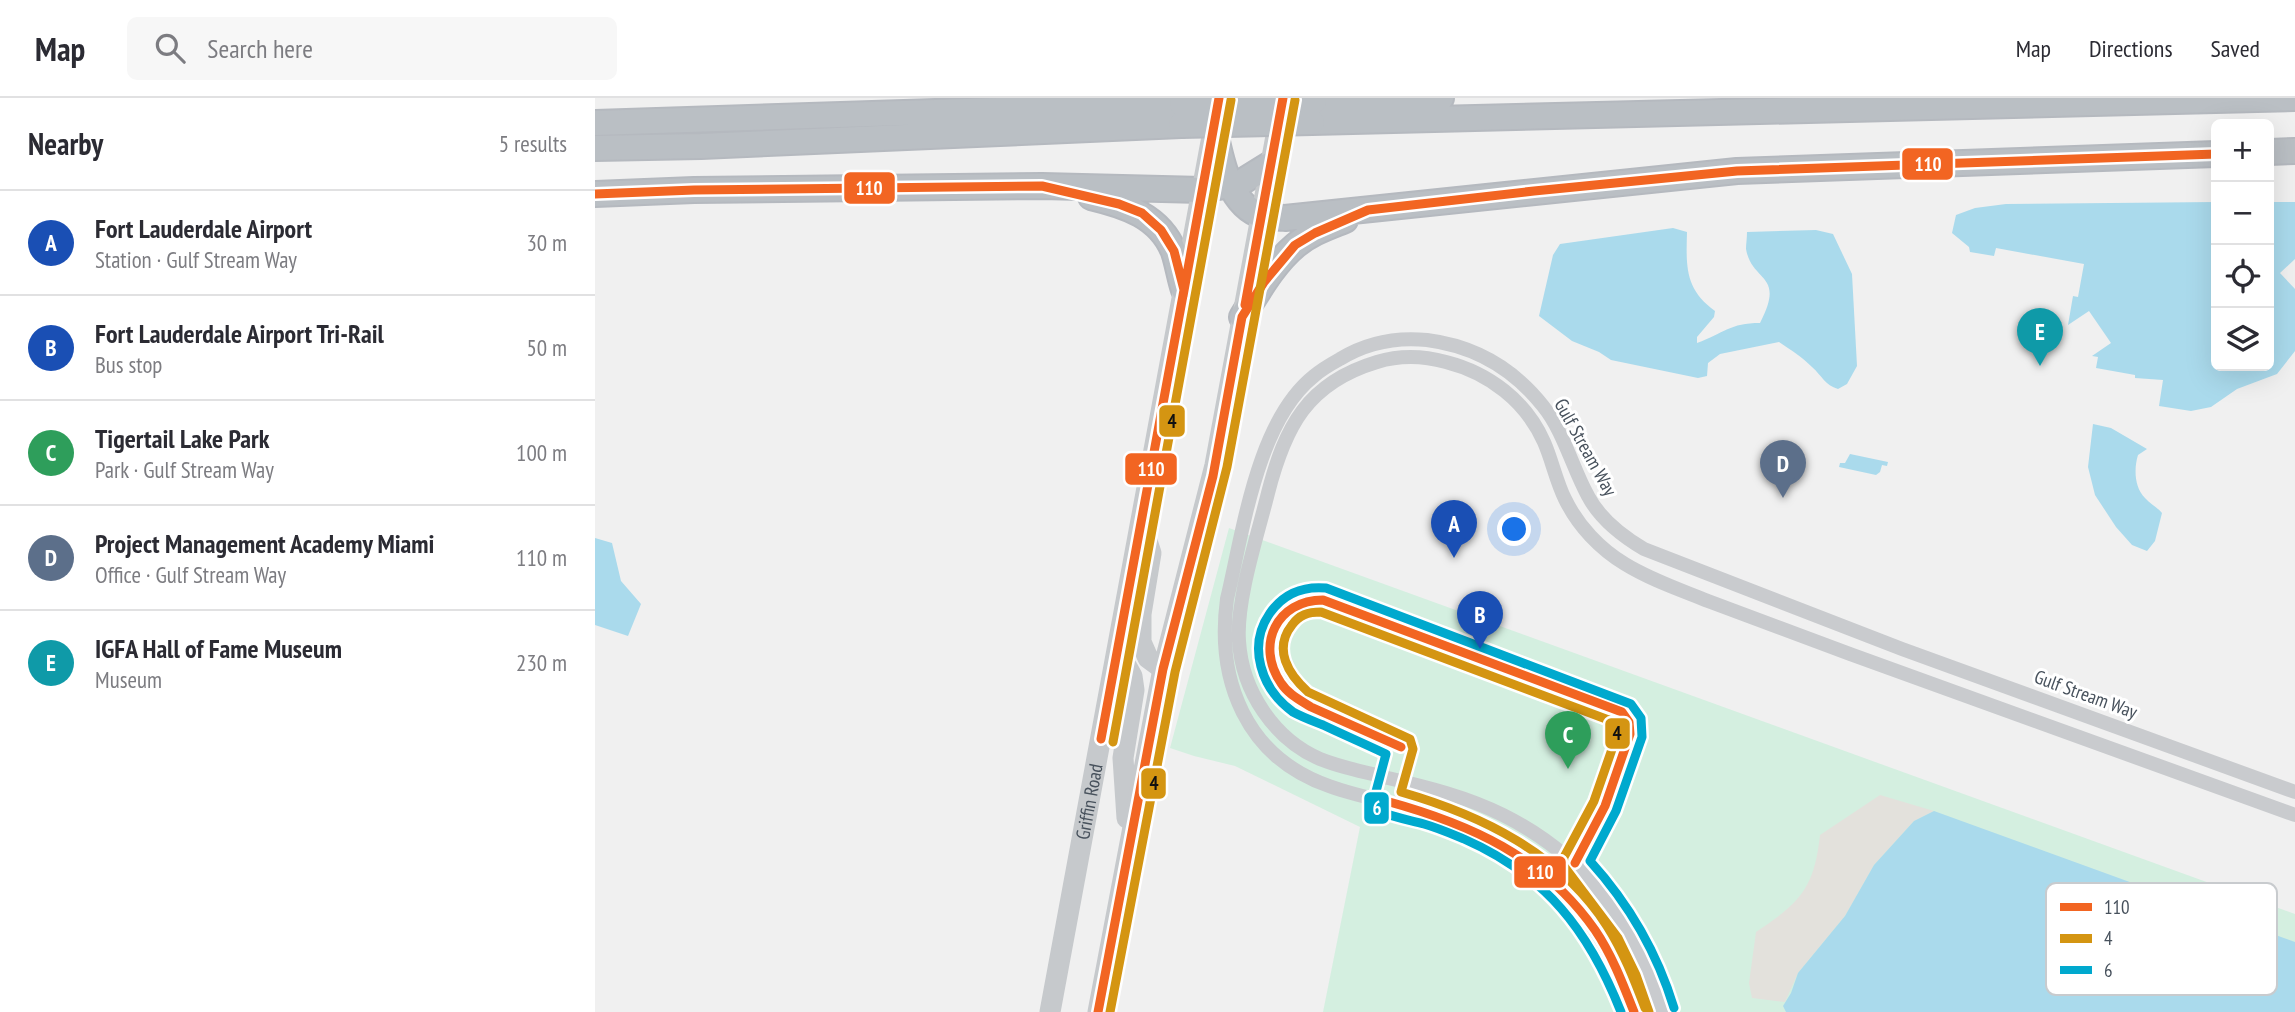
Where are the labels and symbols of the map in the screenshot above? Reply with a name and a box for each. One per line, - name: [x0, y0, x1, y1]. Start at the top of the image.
- line badge: 110: [1901, 147, 1954, 181]
- text: 110: [1914, 152, 1942, 176]
- line badge: 110: [843, 171, 896, 205]
- text: 110: [855, 176, 883, 200]
- pin: E: [2017, 308, 2063, 366]
- street label: Gulf Stream Way: [1549, 394, 1623, 501]
- line badge: 4: [1158, 404, 1186, 438]
- text: 4: [1167, 409, 1177, 433]
- pin: D: [1760, 440, 1806, 498]
- line badge: 110: [1124, 452, 1178, 486]
- text: 110: [1137, 457, 1165, 481]
- pin: A: [1431, 500, 1477, 558]
- your location: [1497, 512, 1531, 546]
- pin: B: [1457, 591, 1503, 649]
- street label: Gulf Stream Way: [2031, 664, 2142, 724]
- pin: C: [1545, 711, 1591, 769]
- line badge: 4: [1604, 717, 1631, 750]
- text: 4: [1612, 721, 1622, 745]
- street label: Griffin Road: [1070, 762, 1108, 841]
- line badge: 4: [1140, 767, 1167, 800]
- text: 4: [1149, 771, 1159, 795]
- line badge: 6: [1363, 791, 1390, 825]
- text: 6: [1372, 796, 1382, 820]
- line badge: 110: [1513, 855, 1567, 889]
- text: 110: [1526, 860, 1554, 884]
- legend: [2046, 883, 2277, 995]
- text: 110: [2104, 895, 2130, 919]
- text: 4: [2104, 926, 2113, 950]
- text: 6: [2104, 958, 2113, 982]

